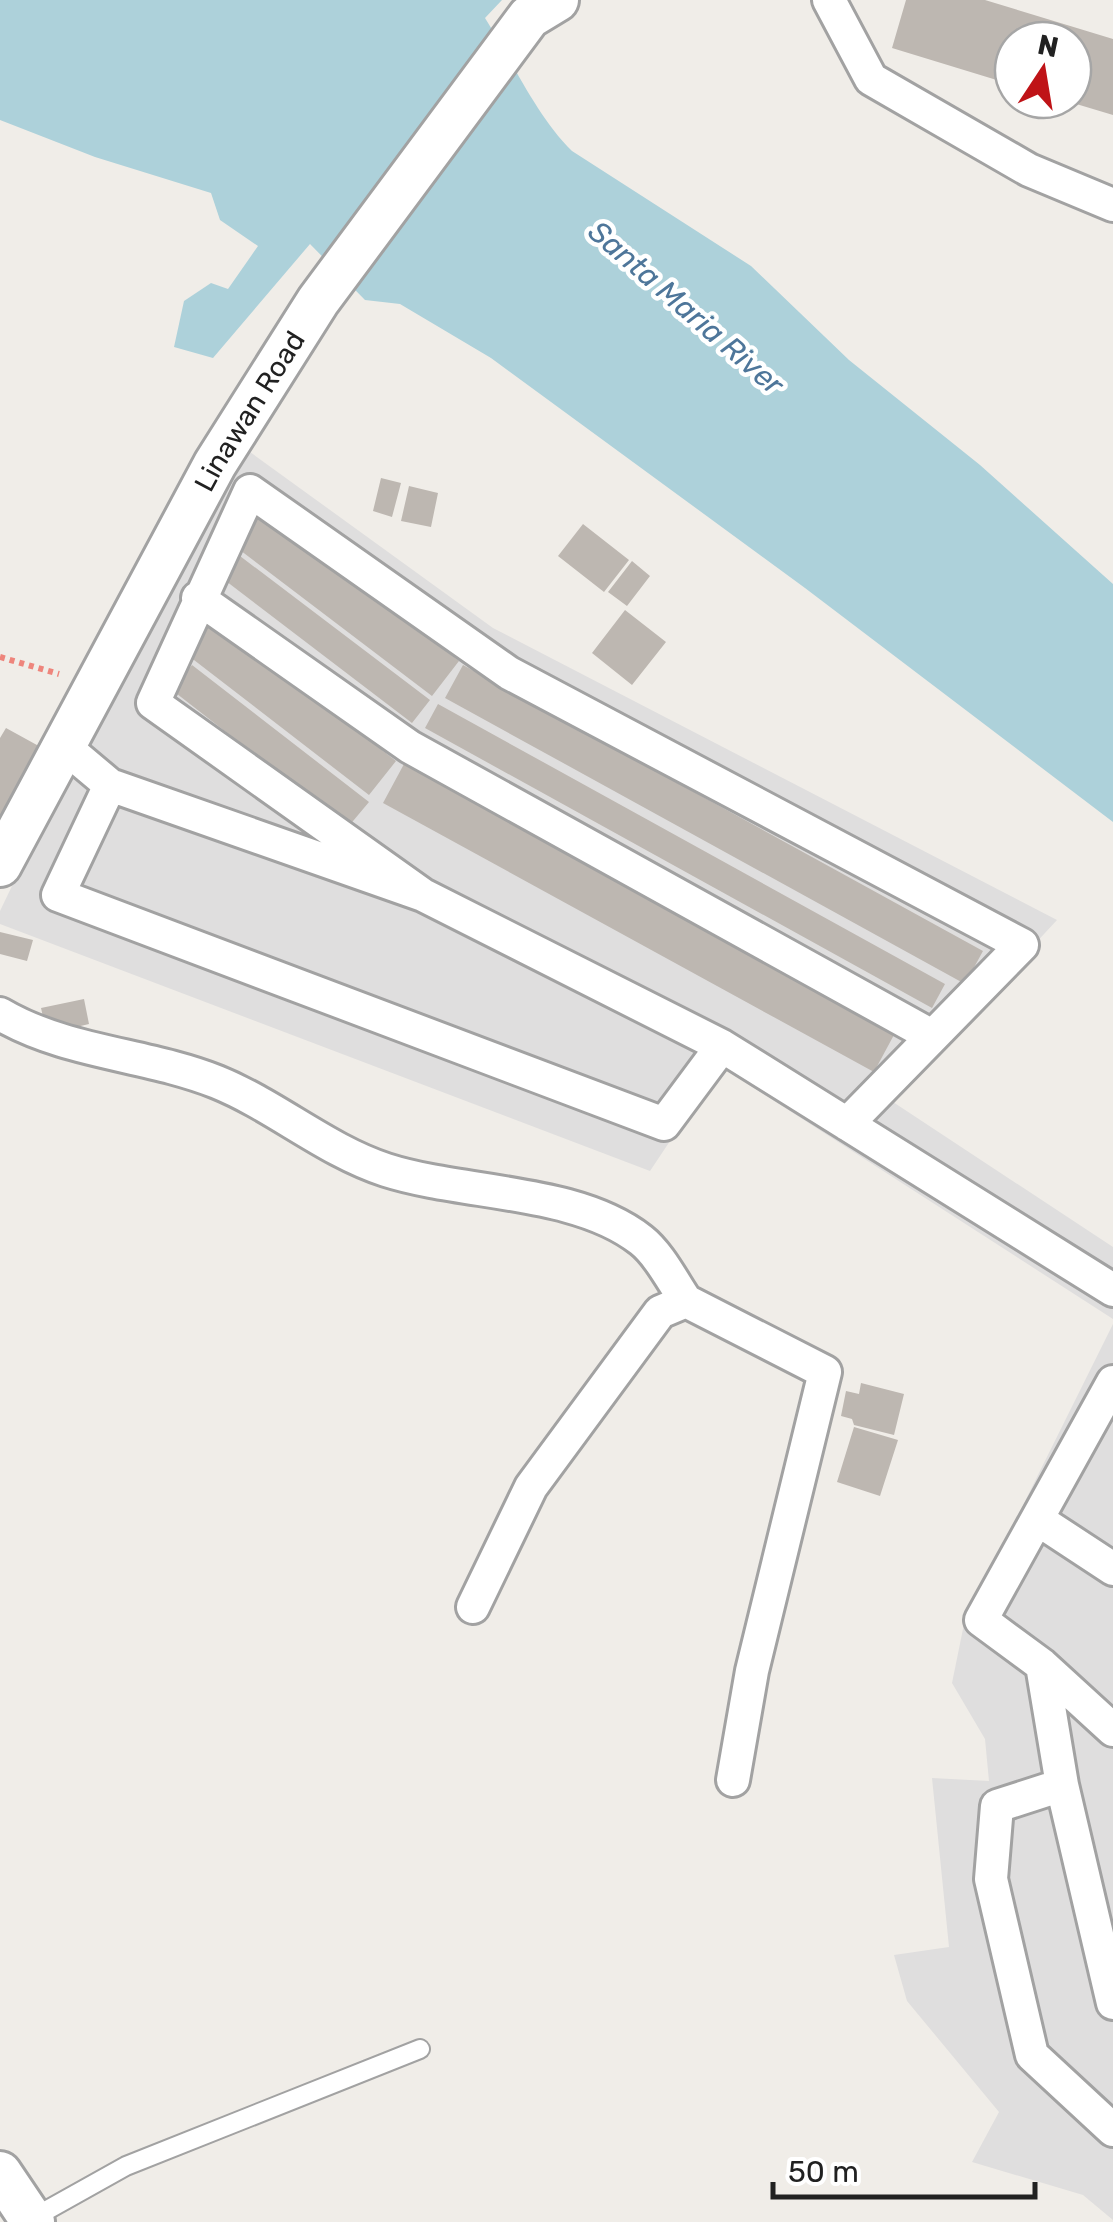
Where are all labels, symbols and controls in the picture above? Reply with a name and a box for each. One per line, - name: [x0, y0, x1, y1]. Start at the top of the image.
- north arrow: [993, 20, 1093, 120]
- text: N: [1035, 28, 1061, 64]
- water label: Santa Maria River: [581, 213, 792, 404]
- street label: Linawan Road: [187, 325, 311, 497]
- scale bar: [773, 2137, 1036, 2199]
- text: 50 m: [788, 2154, 859, 2190]

